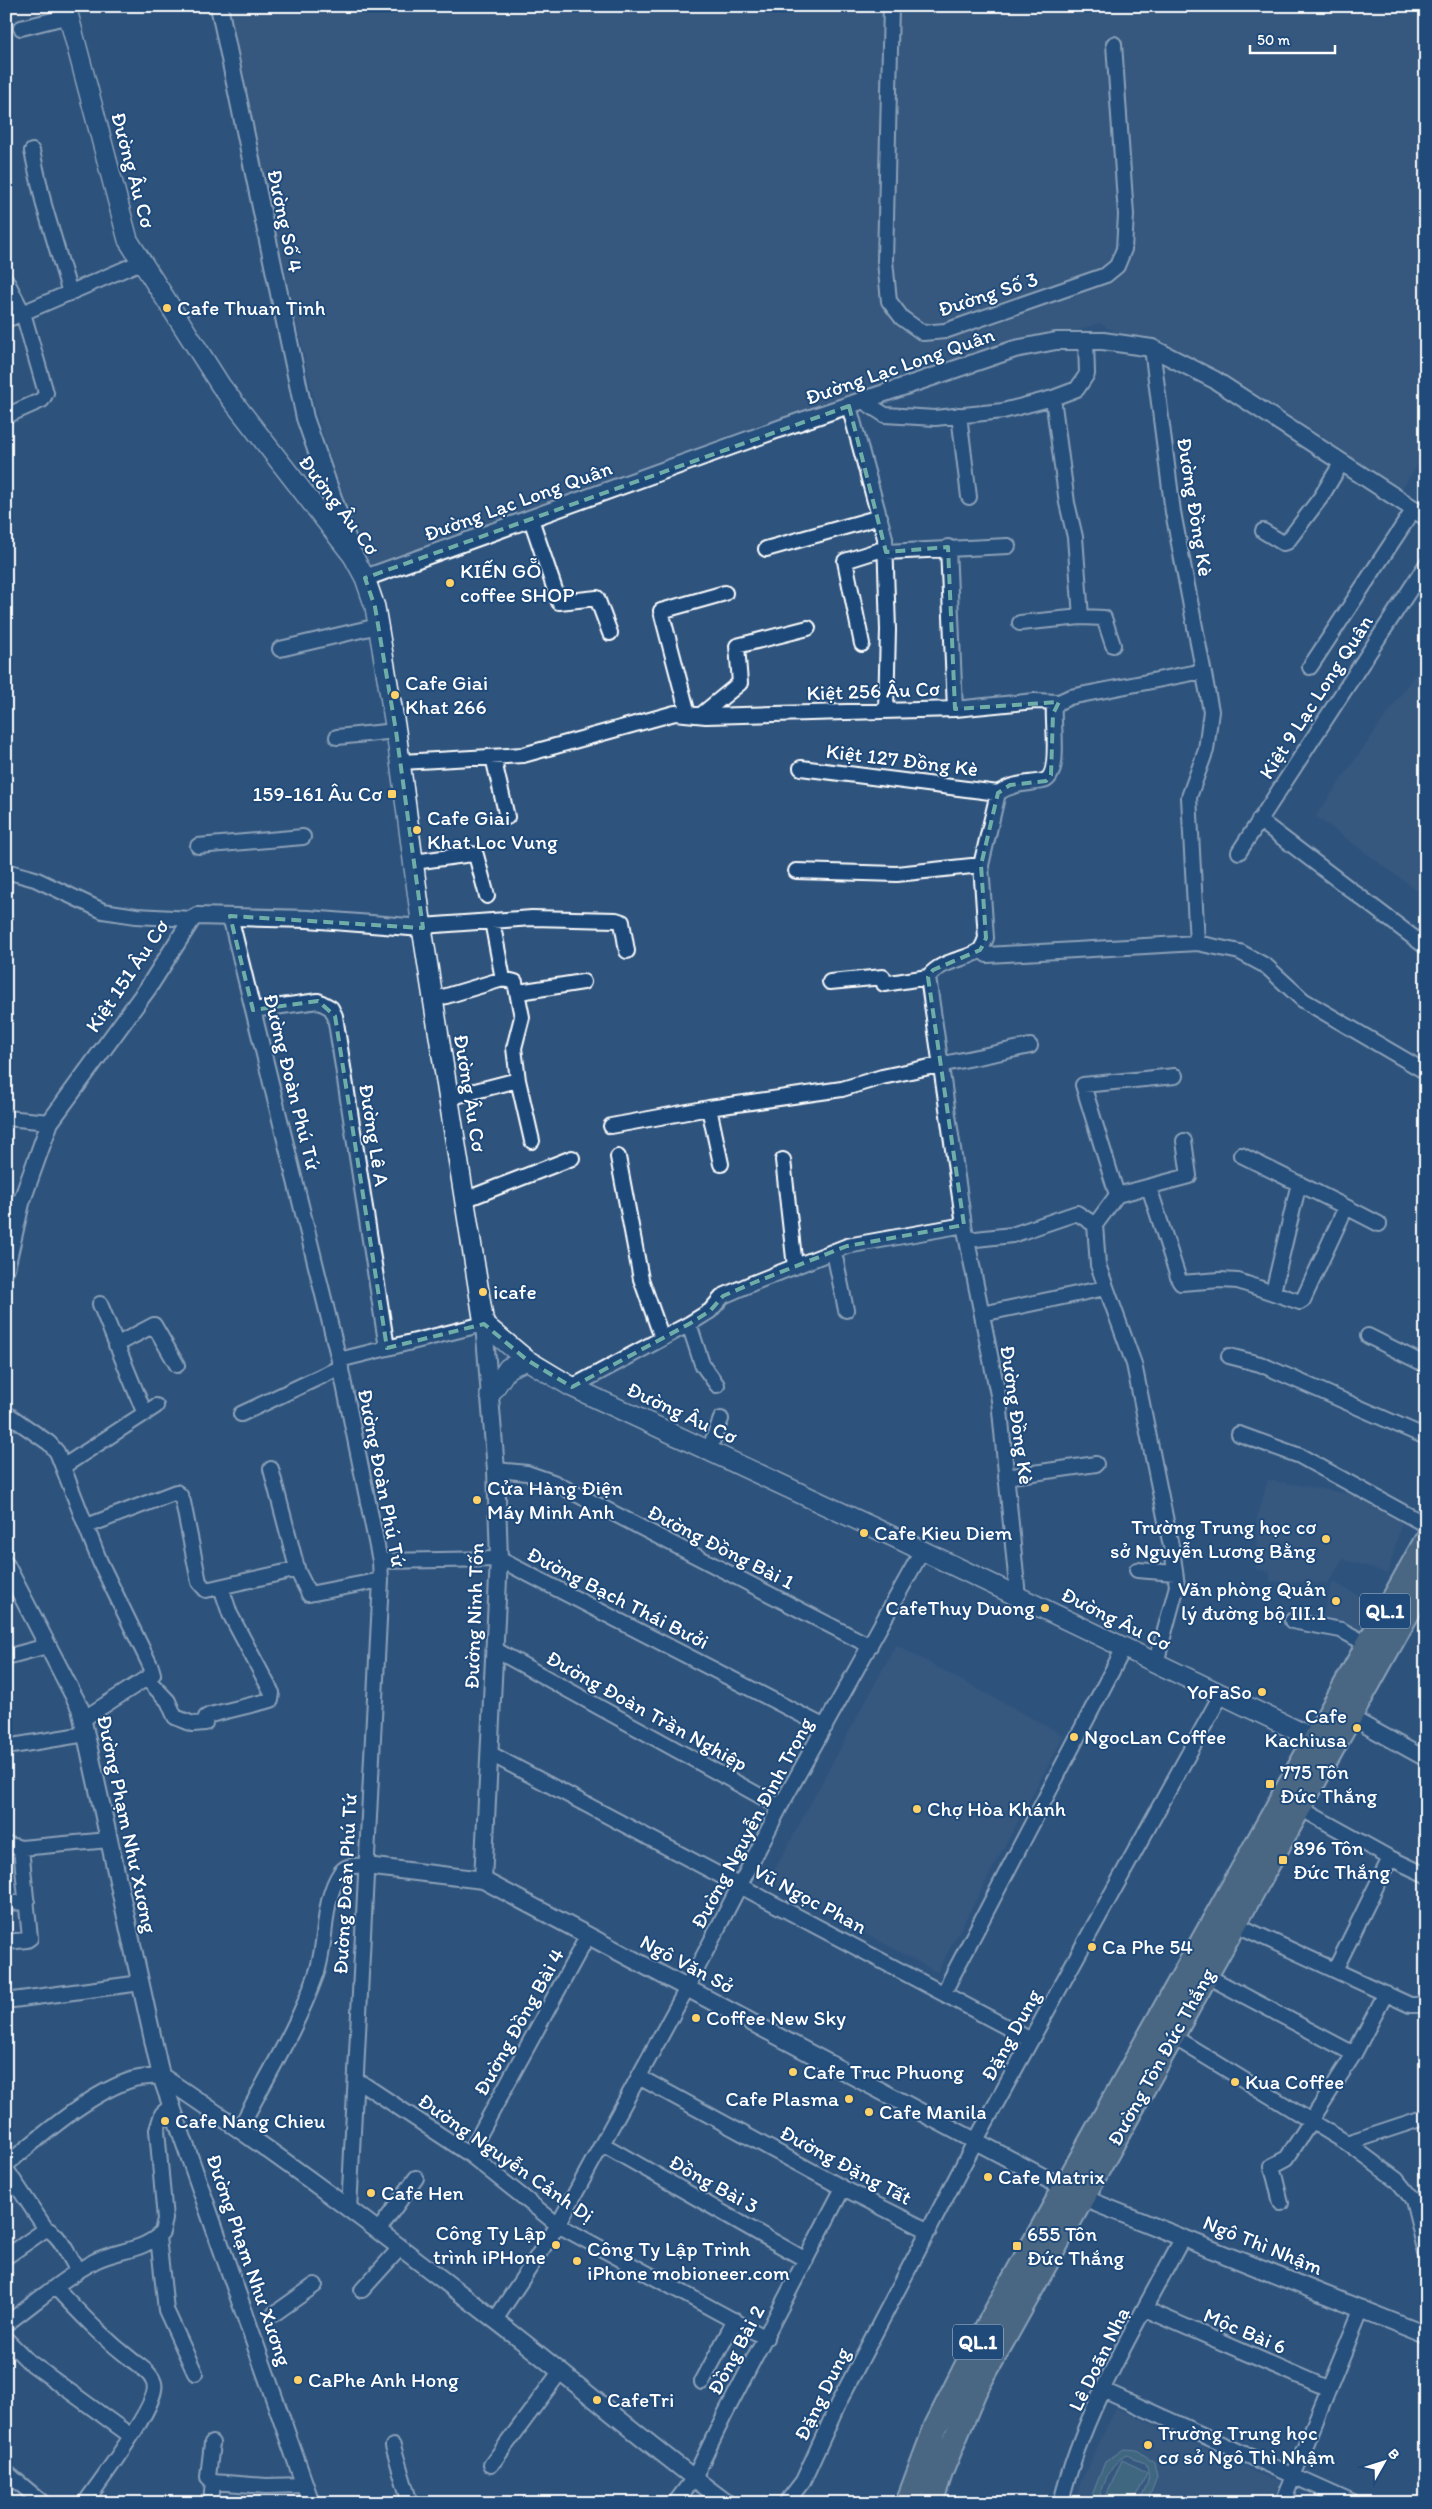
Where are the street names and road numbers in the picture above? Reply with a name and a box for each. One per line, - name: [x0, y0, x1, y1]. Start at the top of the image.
- street label: Đường Âu Cơ: [106, 109, 161, 231]
- street label: Đường Số 4: [262, 167, 309, 275]
- street label: Đường Số 3: [935, 266, 1041, 321]
- street label: Đường Lạc Long Quân: [802, 321, 998, 410]
- street label: Đường Đồng Kè: [1172, 436, 1219, 578]
- street label: Đường Âu Cơ: [294, 450, 385, 560]
- street label: Đường Lạc Long Quân: [420, 455, 615, 546]
- street label: Kiệt 9 Lạc Long Quân: [1253, 610, 1378, 784]
- street label: Kiệt 256 Âu Cơ: [806, 676, 940, 705]
- street label: Kiệt 127 Đồng Kè: [825, 738, 980, 781]
- street label: Kiệt 151 Âu Cơ: [80, 914, 174, 1037]
- street label: Đường Đoàn Phú Tứ: [258, 991, 327, 1173]
- street label: Đường Âu Cơ: [449, 1032, 492, 1154]
- street label: Đường Lê A: [354, 1082, 395, 1189]
- street label: Đường Đồng Kè: [995, 1344, 1040, 1486]
- street label: Đường Âu Cơ: [623, 1376, 741, 1449]
- street label: Đường Đoàn Phú Tứ: [353, 1387, 412, 1570]
- street label: Đường Đồng Bài 1: [644, 1499, 799, 1594]
- street label: Đường Bạch Thái Bưởi: [523, 1541, 713, 1654]
- street label: Đường Ninh Tốn: [458, 1542, 489, 1690]
- street label: Đường Âu Cơ: [1057, 1581, 1175, 1656]
- road number: QL.1: [1360, 1594, 1410, 1628]
- street label: Đường Đoàn Trần Nghiệp: [542, 1645, 752, 1776]
- street label: Đường Phạm Như Xương: [92, 1713, 163, 1936]
- street label: Đường Nguyễn Đình Trọng: [685, 1713, 818, 1933]
- street label: Đường Đoàn Phú Tứ: [327, 1792, 362, 1975]
- street label: Vũ Ngọc Phan: [749, 1858, 871, 1939]
- street label: Ngô Văn Sở: [636, 1929, 738, 1999]
- street label: Đường Đồng Bài 4: [468, 1944, 569, 2100]
- street label: Đường Tôn Đức Thắng: [1101, 1963, 1220, 2150]
- street label: Đặng Dung: [975, 1984, 1046, 2085]
- street label: Đường Nguyễn Cảnh Dị: [414, 2088, 599, 2228]
- street label: Đường Đặng Tất: [776, 2119, 917, 2210]
- street label: Đồng Bài 3: [665, 2149, 763, 2218]
- street label: Đường Phạm Như Xương: [201, 2151, 298, 2369]
- street label: Ngô Thì Nhậm: [1200, 2209, 1327, 2280]
- street label: Đồng Bài 2: [702, 2301, 770, 2399]
- street label: Mộc Bài 6: [1200, 2302, 1290, 2359]
- street label: Lê Doãn Nhạ: [1063, 2303, 1135, 2415]
- road number: QL.1: [953, 2324, 1003, 2360]
- street label: Đặng Dung: [788, 2343, 855, 2445]

